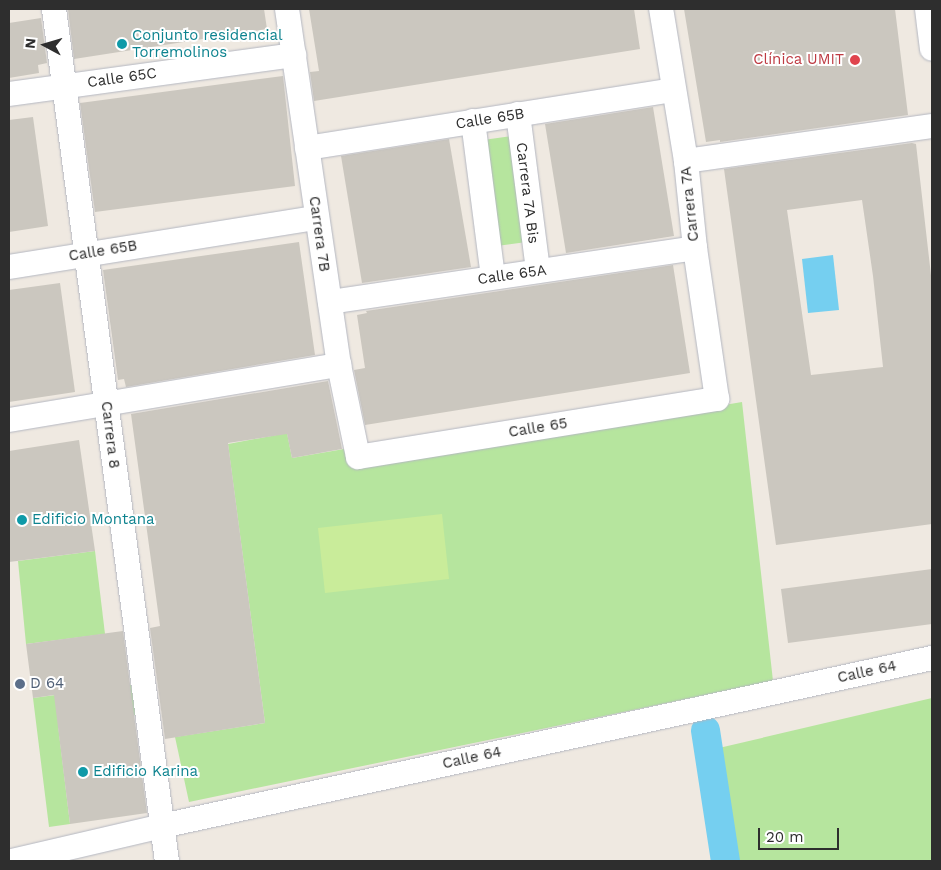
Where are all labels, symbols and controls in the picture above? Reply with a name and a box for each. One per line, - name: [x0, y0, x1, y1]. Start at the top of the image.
- north arrow: [20, 20, 70, 70]
- place label: Conjunto residencial Torremolinos: [132, 26, 283, 61]
- text: N: [22, 37, 39, 49]
- marker: Conjunto residencial Torremolinos: [116, 38, 128, 50]
- place label: Clínica UMIT: [753, 51, 844, 69]
- marker: Clínica UMIT: [848, 53, 862, 67]
- street label: Calle 65C: [86, 64, 158, 92]
- street label: Calle 65B: [454, 105, 526, 133]
- street label: Carrera 7A Bis: [512, 141, 542, 245]
- street label: Carrera 7A: [677, 165, 703, 243]
- street label: Carrera 7B: [305, 195, 333, 273]
- street label: Calle 65B: [67, 237, 139, 265]
- street label: Calle 65A: [476, 261, 548, 289]
- street label: Carrera 8: [97, 400, 123, 470]
- street label: Calle 65: [507, 414, 569, 442]
- place label: Edificio Montana: [32, 511, 154, 529]
- marker: Edificio Montana: [16, 514, 28, 526]
- street label: Calle 64: [836, 657, 898, 687]
- place label: D 64: [30, 675, 64, 693]
- marker: D 64: [14, 678, 26, 690]
- street label: Calle 64: [441, 743, 503, 773]
- place label: Edificio Karina: [93, 763, 198, 781]
- marker: Edificio Karina: [77, 766, 89, 778]
- scale bar: [761, 818, 842, 850]
- text: 20 m: [766, 828, 804, 846]

